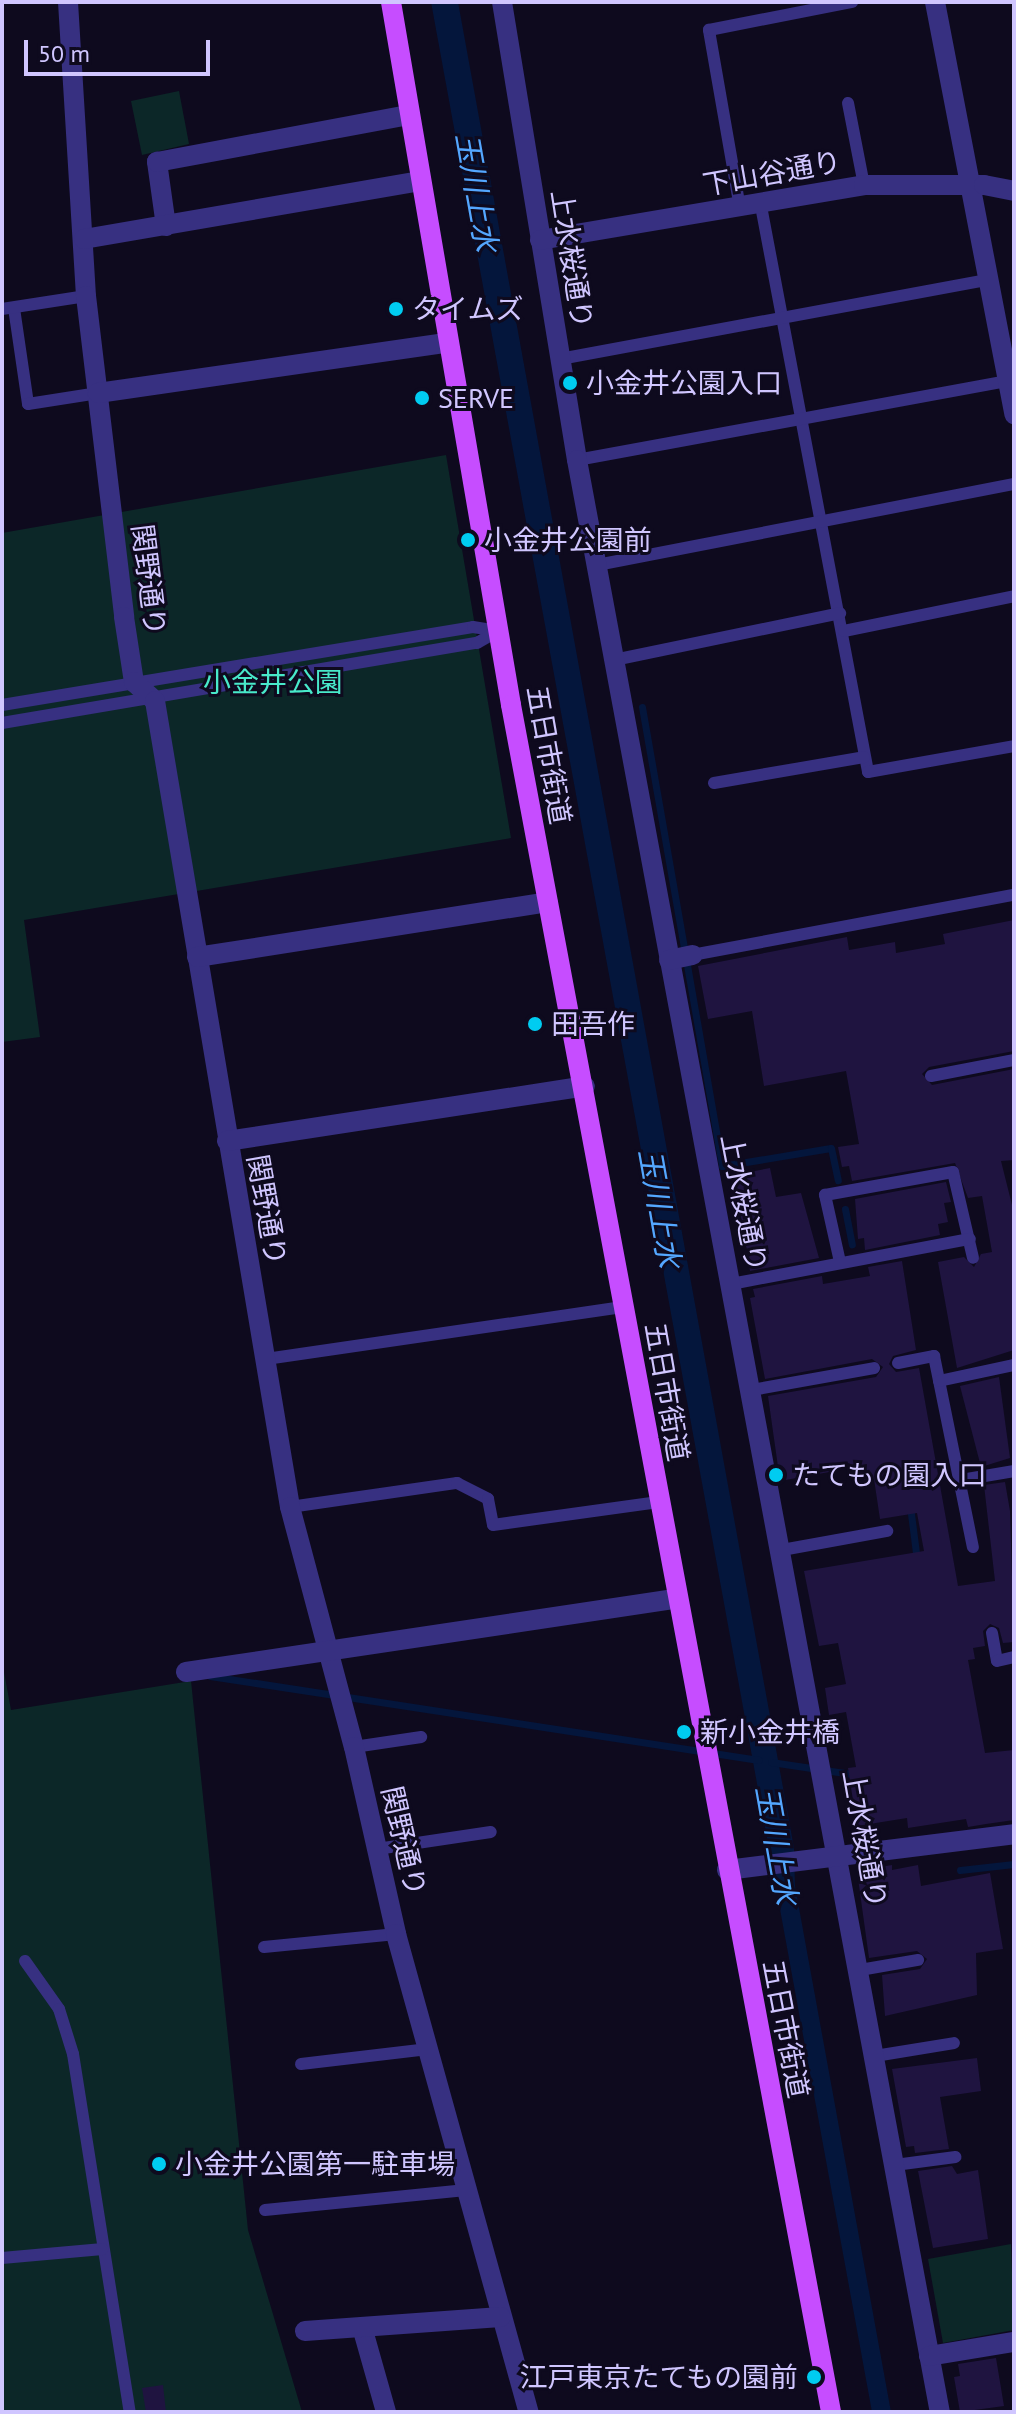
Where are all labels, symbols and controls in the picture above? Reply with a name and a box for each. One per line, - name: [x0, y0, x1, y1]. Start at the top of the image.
- scale bar: [28, 24, 214, 74]
- text: 50 m: [38, 38, 90, 69]
- water label: 玉川上水: [449, 130, 505, 254]
- street label: 下山谷通り: [700, 144, 844, 202]
- street label: 上水桜通り: [544, 187, 600, 331]
- place label: タイムズ: [412, 292, 524, 326]
- marker: タイムズ: [387, 300, 405, 318]
- place label: 小金井公園入口: [586, 366, 782, 400]
- marker: 小金井公園入口: [561, 374, 579, 392]
- place label: SERVE: [438, 381, 514, 415]
- marker: SERVE: [413, 389, 431, 407]
- street label: 関野通り: [126, 522, 172, 638]
- place label: 小金井公園前: [484, 523, 652, 557]
- marker: 小金井公園前: [459, 531, 477, 549]
- park label: 小金井公園: [203, 665, 343, 699]
- street label: 五日市街道: [520, 683, 578, 827]
- place label: 田吾作: [551, 1007, 635, 1041]
- marker: 田吾作: [526, 1015, 544, 1033]
- street label: 上水桜通り: [714, 1131, 774, 1275]
- water label: 玉川上水: [632, 1146, 688, 1270]
- street label: 関野通り: [241, 1152, 293, 1268]
- street label: 五日市街道: [638, 1320, 696, 1464]
- place label: たてもの園入口: [792, 1458, 988, 1492]
- marker: たてもの園入口: [767, 1466, 785, 1484]
- place label: 新小金井橋: [700, 1715, 840, 1749]
- marker: 新小金井橋: [675, 1723, 693, 1741]
- street label: 上水桜通り: [836, 1767, 894, 1911]
- street label: 関野通り: [375, 1783, 433, 1899]
- water label: 玉川上水: [749, 1783, 805, 1907]
- street label: 五日市街道: [756, 1957, 816, 2101]
- place label: 小金井公園第一駐車場: [175, 2147, 455, 2181]
- marker: 小金井公園第一駐車場: [150, 2155, 168, 2173]
- place label: 江戸東京たてもの園前: [518, 2360, 798, 2394]
- marker: 江戸東京たてもの園前: [805, 2368, 823, 2386]

